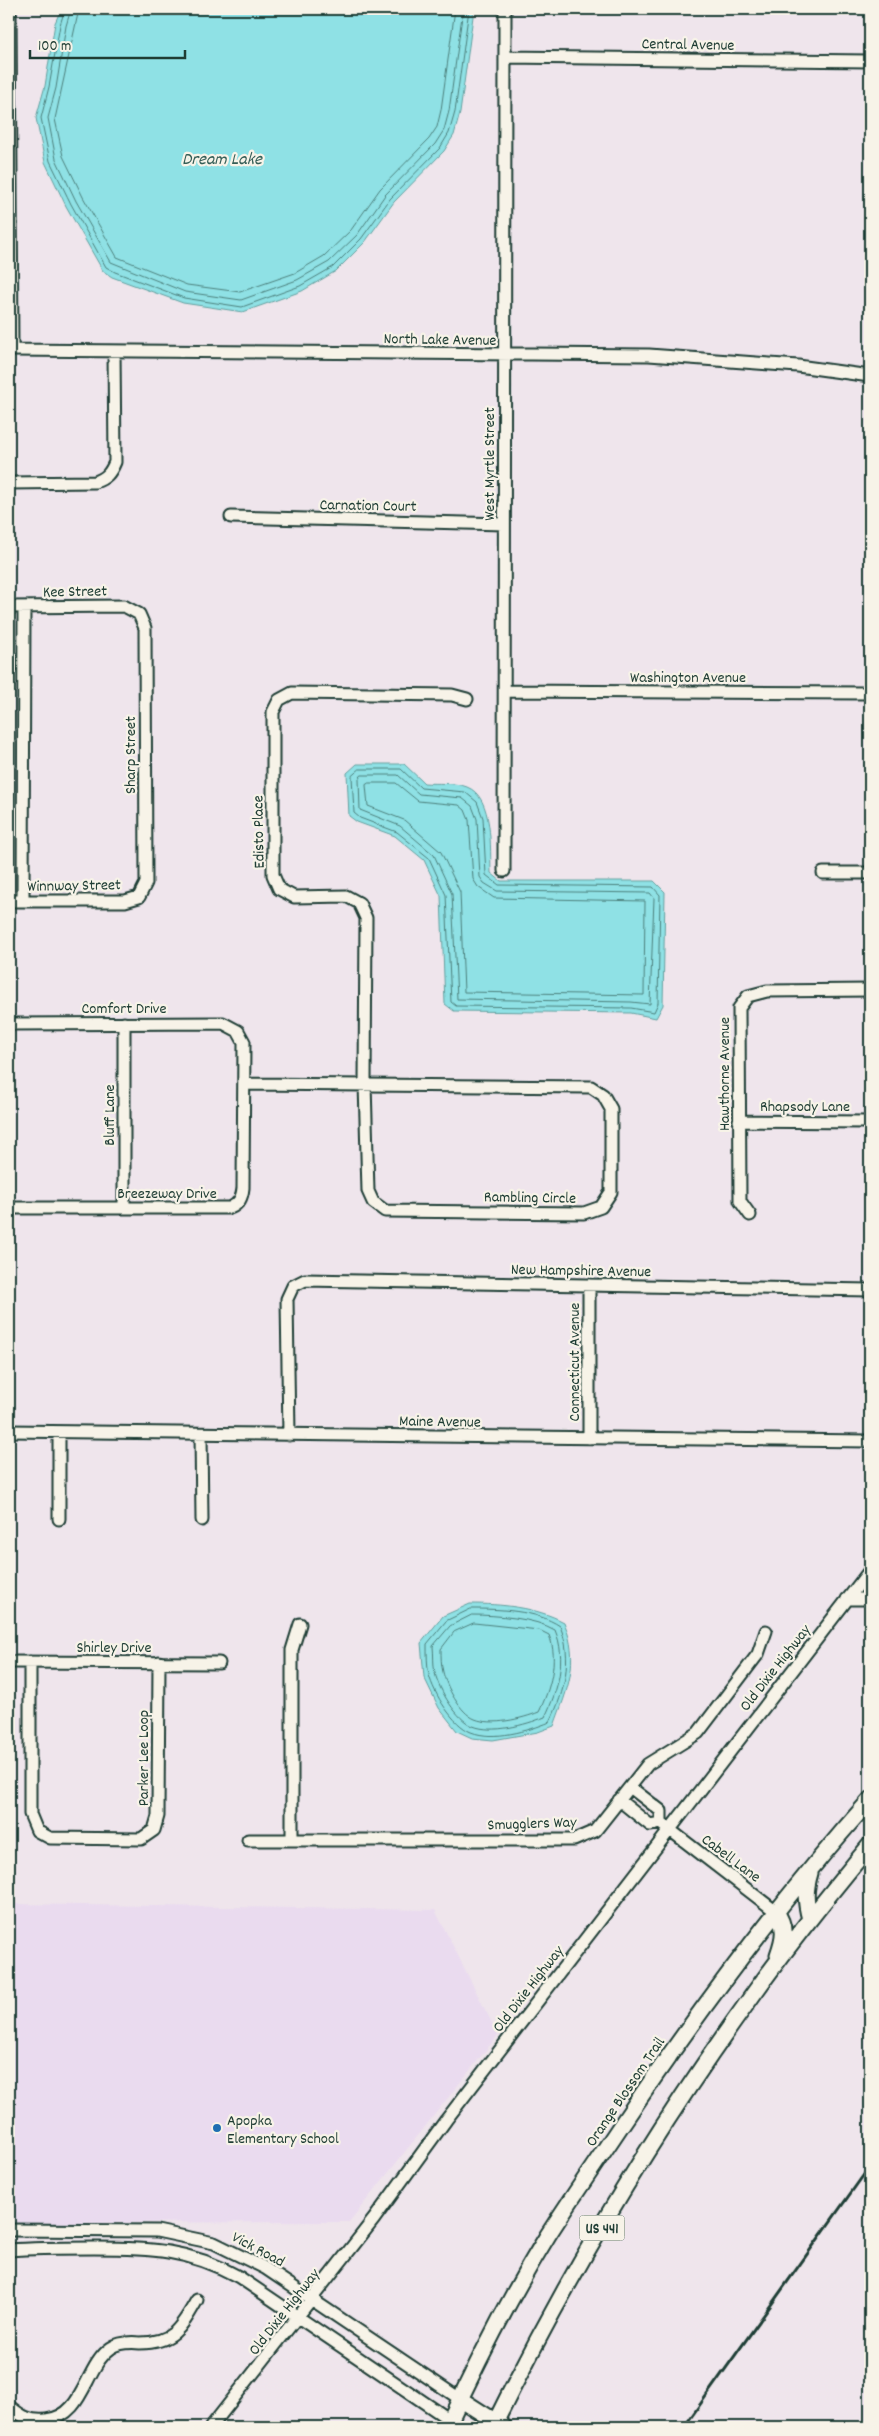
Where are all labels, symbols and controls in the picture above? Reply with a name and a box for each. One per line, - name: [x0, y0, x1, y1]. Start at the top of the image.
- scale bar: [30, 28, 185, 60]
- street label: Central Avenue: [641, 33, 735, 58]
- text: 100 m: [38, 36, 71, 58]
- water label: Dream Lake: [182, 148, 263, 173]
- street label: North Lake Avenue: [383, 328, 497, 353]
- street label: West Myrtle Street: [479, 407, 502, 521]
- street label: Carnation Court: [319, 494, 417, 519]
- street label: Kee Street: [43, 580, 107, 605]
- street label: Washington Avenue: [630, 667, 746, 690]
- street label: Sharp Street: [120, 716, 143, 794]
- street label: Edisto Place: [247, 795, 272, 869]
- street label: Winnway Street: [27, 874, 121, 899]
- street label: Comfort Drive: [81, 998, 167, 1021]
- street label: Hawthorne Avenue: [714, 1017, 737, 1131]
- street label: Bluff Lane: [99, 1084, 122, 1146]
- street label: Rhapsody Lane: [760, 1096, 850, 1119]
- street label: Breezeway Drive: [117, 1183, 217, 1206]
- street label: Rambling Circle: [484, 1186, 576, 1211]
- street label: New Hampshire Avenue: [511, 1259, 651, 1284]
- street label: Connecticut Avenue: [564, 1303, 587, 1421]
- street label: Maine Avenue: [399, 1410, 481, 1435]
- street label: Old Dixie Highway: [735, 1620, 818, 1717]
- street label: Shirley Drive: [76, 1637, 152, 1660]
- street label: Parker Lee Loop: [133, 1710, 156, 1806]
- street label: Smugglers Way: [487, 1811, 578, 1838]
- street label: Cabell Lane: [696, 1829, 765, 1889]
- street label: Old Dixie Highway: [488, 1941, 571, 2038]
- street label: Orange Blossom Trail: [581, 2033, 672, 2152]
- place label: Apopka Elementary School: [227, 2110, 339, 2151]
- marker: Apopka Elementary School: [211, 2122, 223, 2134]
- road number: US 441: [580, 2216, 624, 2240]
- street label: Vick Road: [227, 2227, 288, 2274]
- street label: Old Dixie Highway: [244, 2264, 327, 2361]

